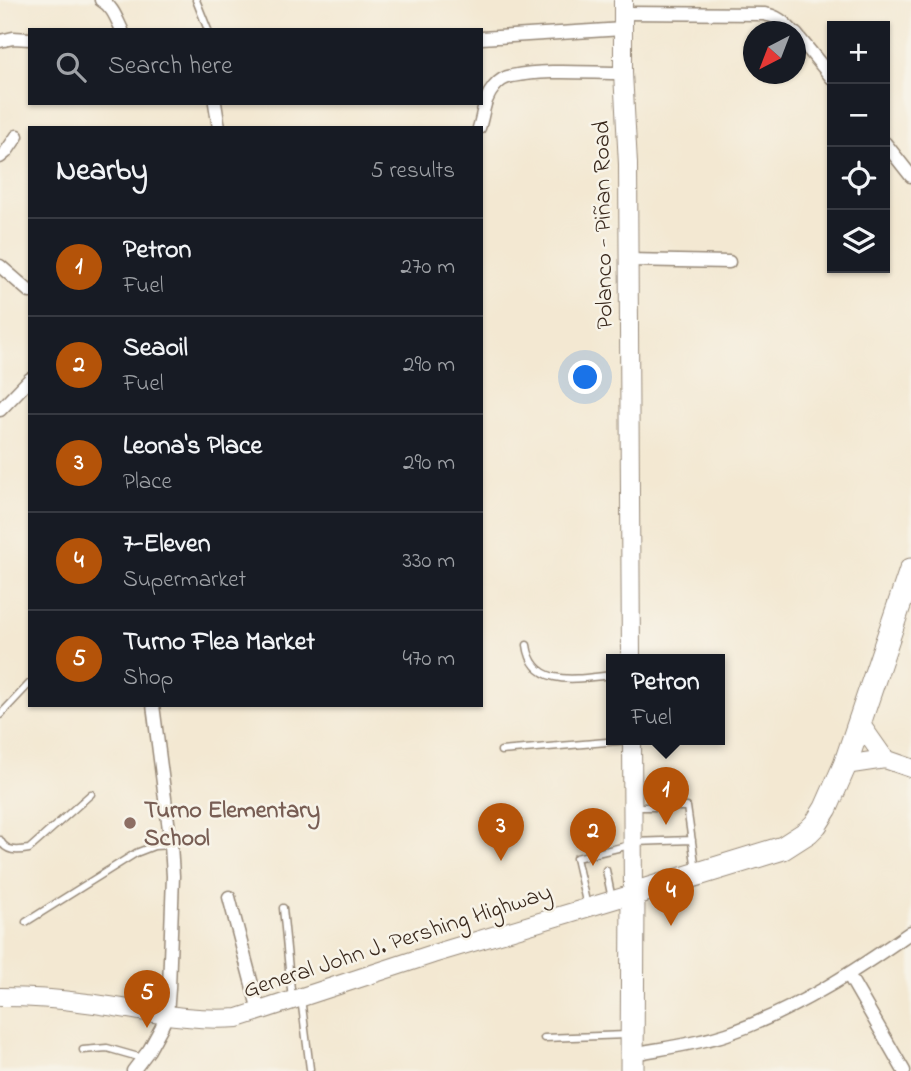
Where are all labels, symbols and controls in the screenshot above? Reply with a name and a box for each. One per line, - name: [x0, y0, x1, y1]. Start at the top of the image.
- north arrow: [743, 21, 806, 84]
- map controls: [827, 21, 890, 273]
- button: +: [827, 21, 890, 84]
- search box: [28, 28, 483, 105]
- icon: search: [52, 48, 90, 86]
- text: Search here: [108, 48, 233, 86]
- button: −: [827, 84, 890, 147]
- street label: Polanco - Piñan Road: [585, 120, 624, 330]
- button: locate: [827, 147, 890, 210]
- text: Nearby: [56, 150, 148, 194]
- text: 5 results: [371, 155, 455, 188]
- button: layers: [827, 210, 890, 273]
- text: Petron: [123, 232, 191, 270]
- text: 1: [75, 251, 83, 284]
- text: 270 m: [401, 251, 455, 284]
- text: Fuel: [123, 270, 164, 303]
- text: Seaoil: [123, 330, 188, 368]
- text: 2: [73, 349, 85, 382]
- text: 290 m: [403, 349, 455, 382]
- your location: [568, 360, 602, 394]
- text: Fuel: [123, 368, 164, 401]
- text: Leona's Place: [123, 428, 262, 466]
- text: 3: [74, 447, 84, 480]
- text: 290 m: [403, 447, 455, 480]
- text: Place: [123, 466, 172, 499]
- text: 7-Eleven: [123, 526, 211, 564]
- text: 4: [74, 545, 84, 578]
- text: 330 m: [402, 545, 455, 578]
- text: Supermarket: [123, 564, 246, 597]
- text: Turno Flea Market: [123, 624, 315, 662]
- text: 5: [72, 643, 86, 676]
- text: 470 m: [403, 643, 455, 676]
- popup: [606, 654, 725, 745]
- text: Shop: [123, 662, 173, 695]
- text: Petron: [631, 664, 700, 702]
- text: Fuel: [631, 702, 672, 735]
- pin: 1: [643, 767, 689, 825]
- place label: Turno Elementary School: [144, 794, 320, 857]
- pin: 3: [478, 803, 524, 861]
- pin: 2: [570, 808, 616, 866]
- marker: Turno Elementary School: [122, 815, 138, 831]
- pin: 4: [648, 868, 694, 926]
- street label: General John J. Pershing Highway: [239, 876, 557, 1010]
- pin: 5: [124, 970, 170, 1028]

